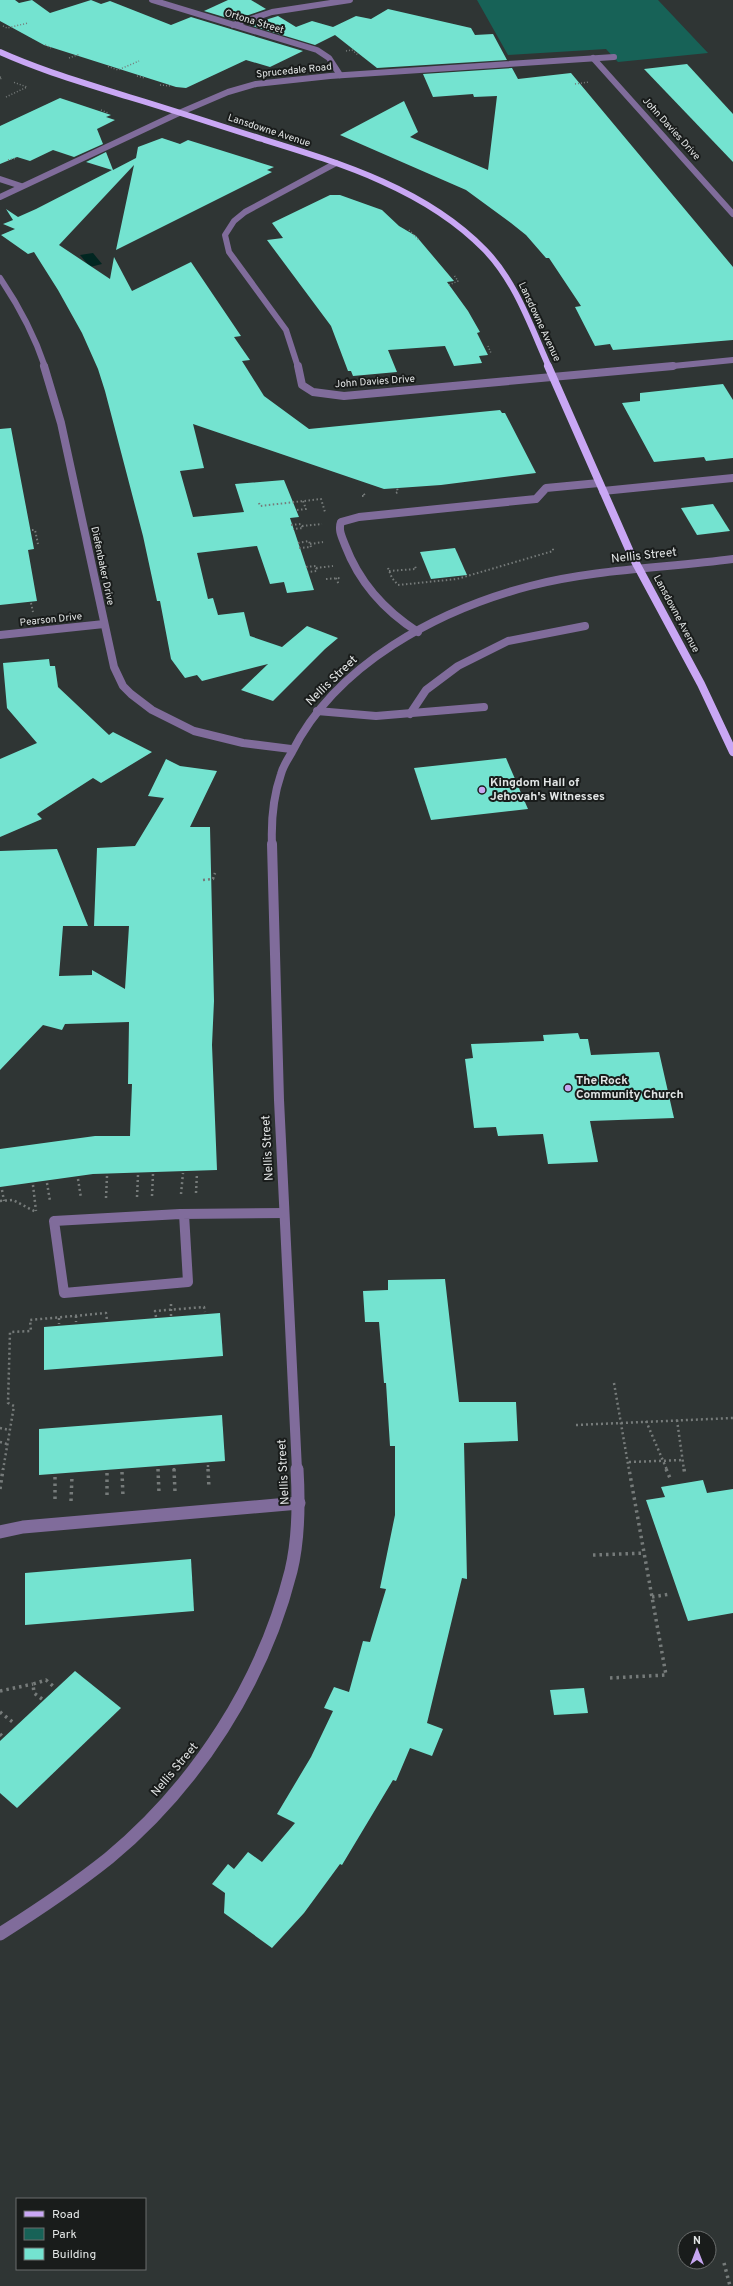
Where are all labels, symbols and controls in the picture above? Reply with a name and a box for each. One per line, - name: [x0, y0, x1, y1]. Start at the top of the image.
- street label: Ortona Street: [223, 7, 285, 37]
- street label: Sprucedale Road: [256, 61, 332, 81]
- street label: John Davies Drive: [639, 95, 703, 163]
- street label: Lansdowne Avenue: [226, 112, 312, 150]
- street label: Lansdowne Avenue: [515, 280, 563, 364]
- street label: John Davies Drive: [334, 373, 416, 391]
- street label: Diefenbaker Drive: [87, 525, 117, 607]
- street label: Nellis Street: [610, 545, 678, 567]
- street label: Lansdowne Avenue: [650, 573, 702, 655]
- street label: Pearson Drive: [19, 610, 83, 630]
- street label: Nellis Street: [303, 652, 361, 710]
- place label: Kingdom Hall of Jehovah's Witnesses: [490, 775, 605, 805]
- marker: Kingdom Hall of Jehovah's Witnesses: [477, 785, 487, 795]
- place label: The Rock Community Church: [576, 1073, 684, 1103]
- marker: The Rock Community Church: [563, 1083, 573, 1093]
- street label: Nellis Street: [258, 1115, 278, 1181]
- street label: Nellis Street: [274, 1439, 294, 1505]
- street label: Nellis Street: [148, 1740, 202, 1800]
- legend: [16, 2198, 146, 2270]
- text: Road: [52, 2207, 80, 2223]
- text: Park: [52, 2227, 77, 2243]
- north arrow: [677, 2230, 717, 2270]
- text: N: [693, 2234, 701, 2248]
- text: Building: [52, 2247, 96, 2263]

